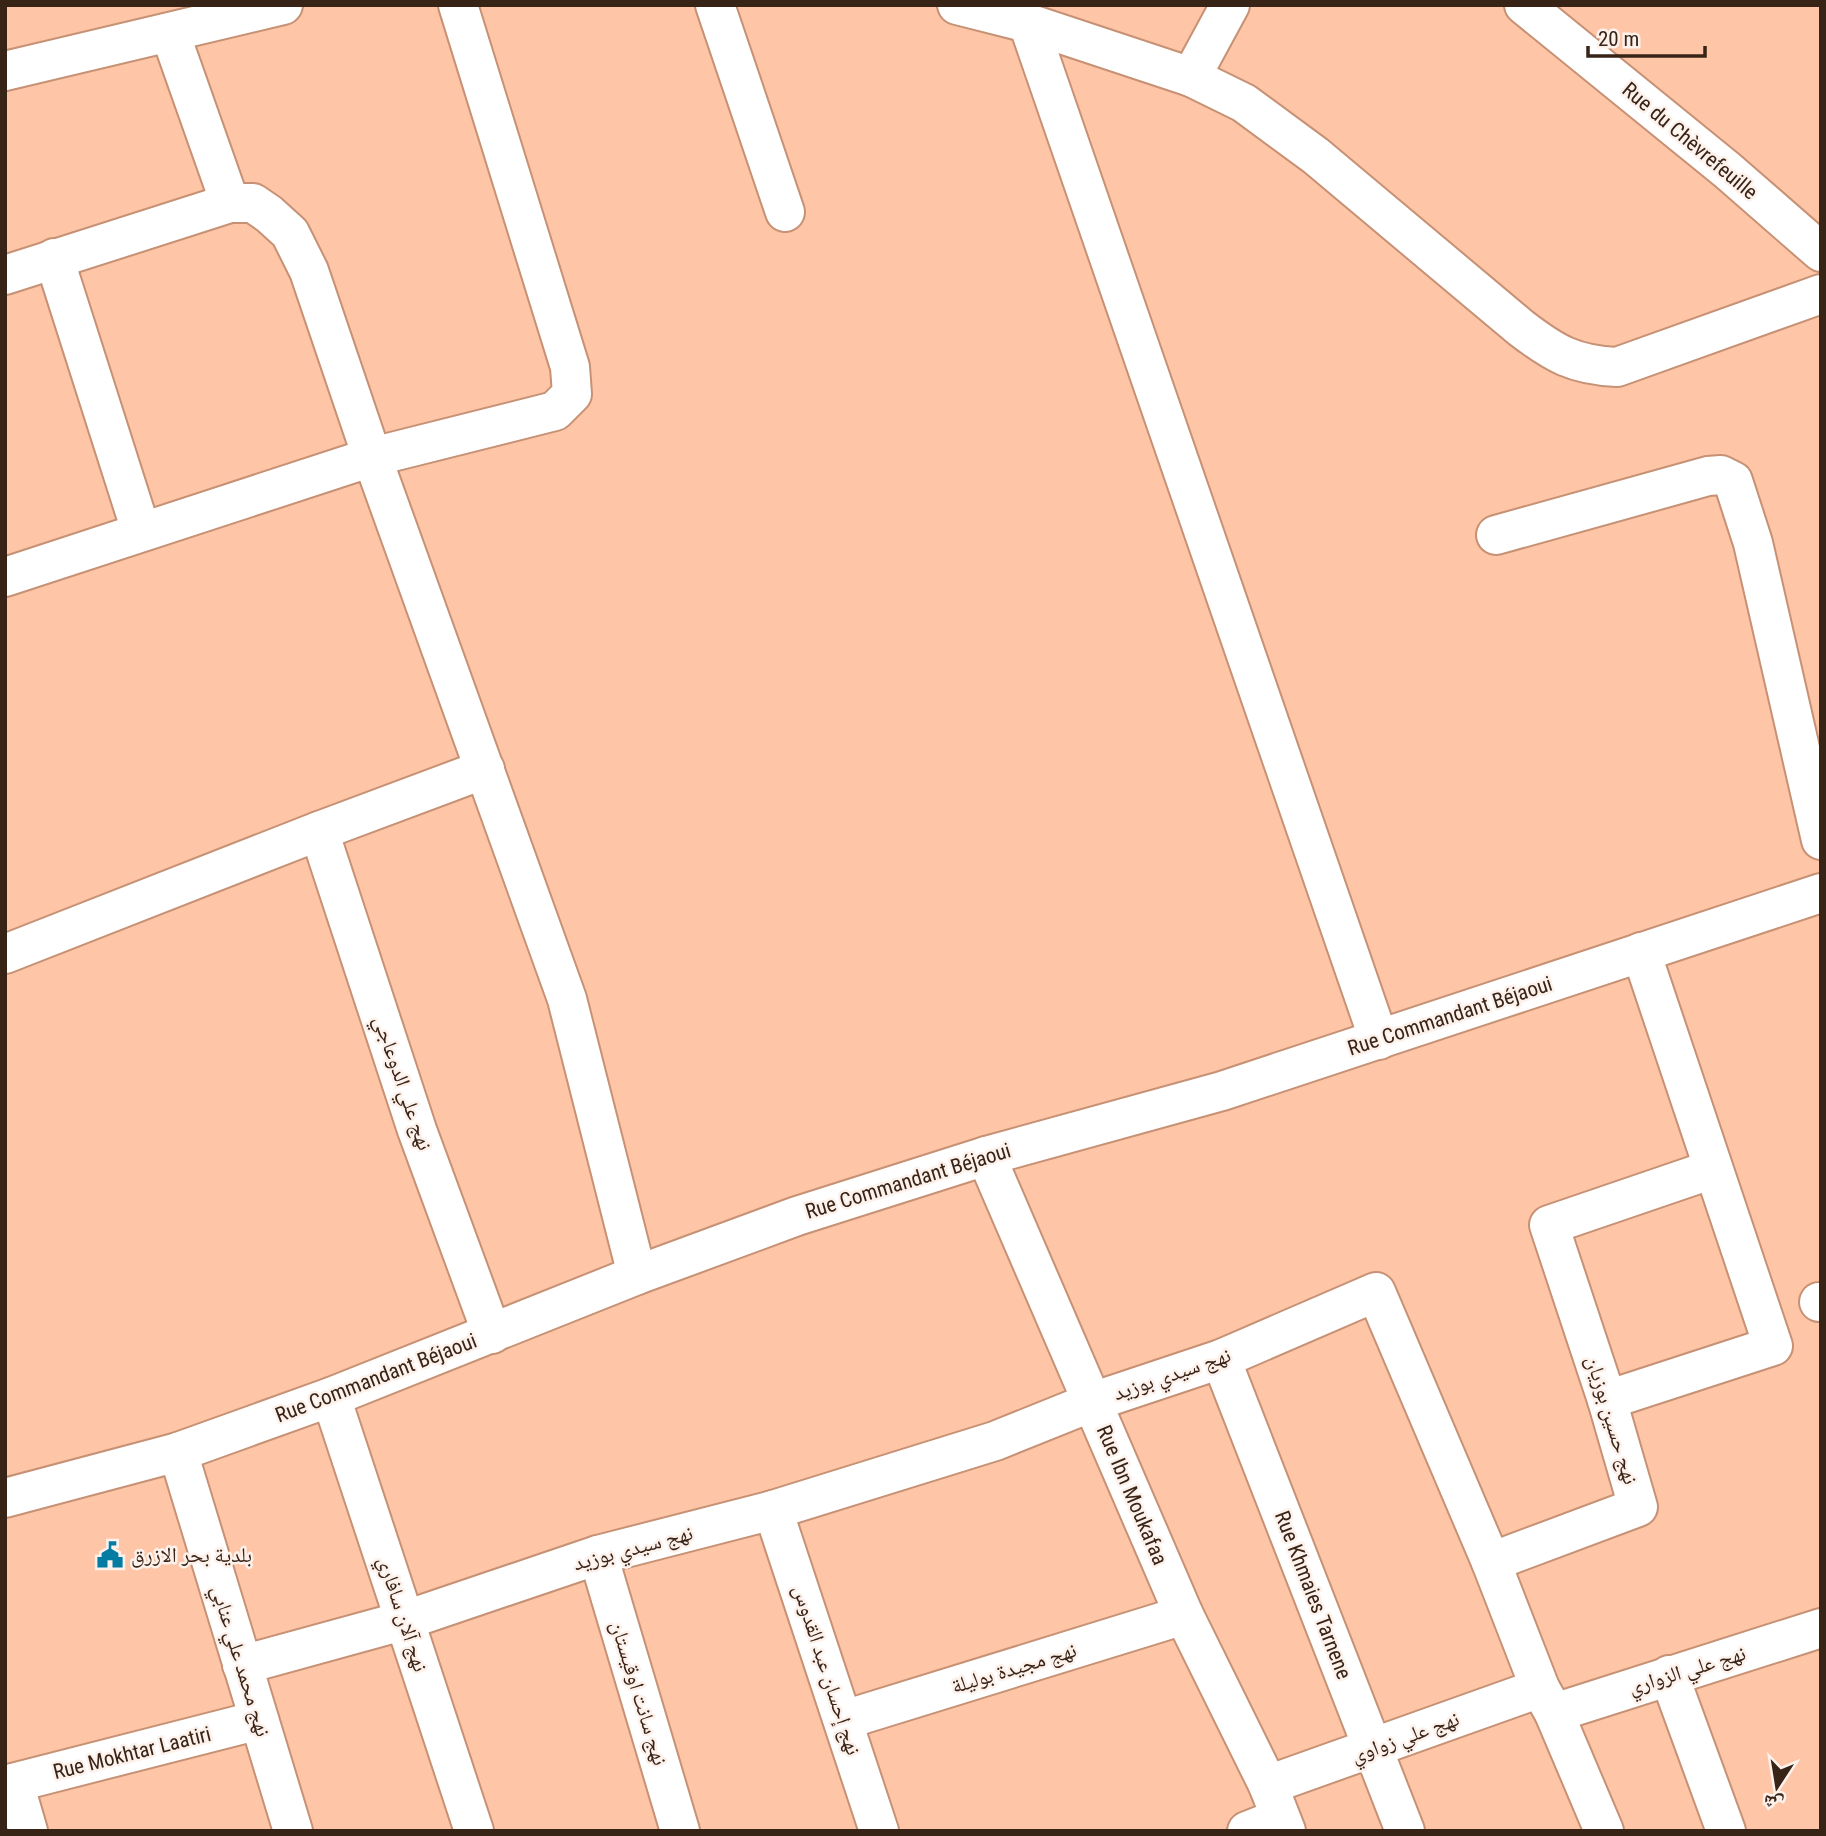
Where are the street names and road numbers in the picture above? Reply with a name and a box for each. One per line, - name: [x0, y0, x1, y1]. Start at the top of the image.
- street label: Rue du Chèvrefeuille: [1618, 78, 1762, 205]
- street label: Rue Commandant Béjaoui: [1345, 972, 1555, 1060]
- street label: نهج علي الدوعاجي: [365, 1013, 437, 1155]
- street label: Rue Commandant Béjaoui: [802, 1138, 1014, 1224]
- street label: Rue Commandant Béjaoui: [272, 1329, 480, 1427]
- street label: نهج سيدي بوزيد: [1110, 1343, 1235, 1409]
- street label: نهج حسين بوزيان: [1580, 1353, 1643, 1487]
- street label: Rue Ibn Moukafaa: [1092, 1422, 1172, 1568]
- street label: Rue Khmaies Tarnene: [1270, 1507, 1356, 1683]
- street label: نهج سيدي بوزيد: [571, 1521, 696, 1580]
- street label: نهج آلان سافاري: [369, 1553, 433, 1676]
- street label: نهج محمد علي عنابي: [202, 1582, 275, 1741]
- street label: نهج إحسان عبد القدوس: [786, 1582, 866, 1759]
- street label: نهج سانت اوقيستان: [605, 1618, 672, 1768]
- street label: نهج مجيدة بوليلة: [949, 1638, 1080, 1699]
- street label: نهج علي الزواري: [1625, 1641, 1750, 1703]
- street label: نهج علي زواوي: [1348, 1706, 1464, 1772]
- street label: Rue Mokhtar Laatiri: [51, 1722, 213, 1784]

